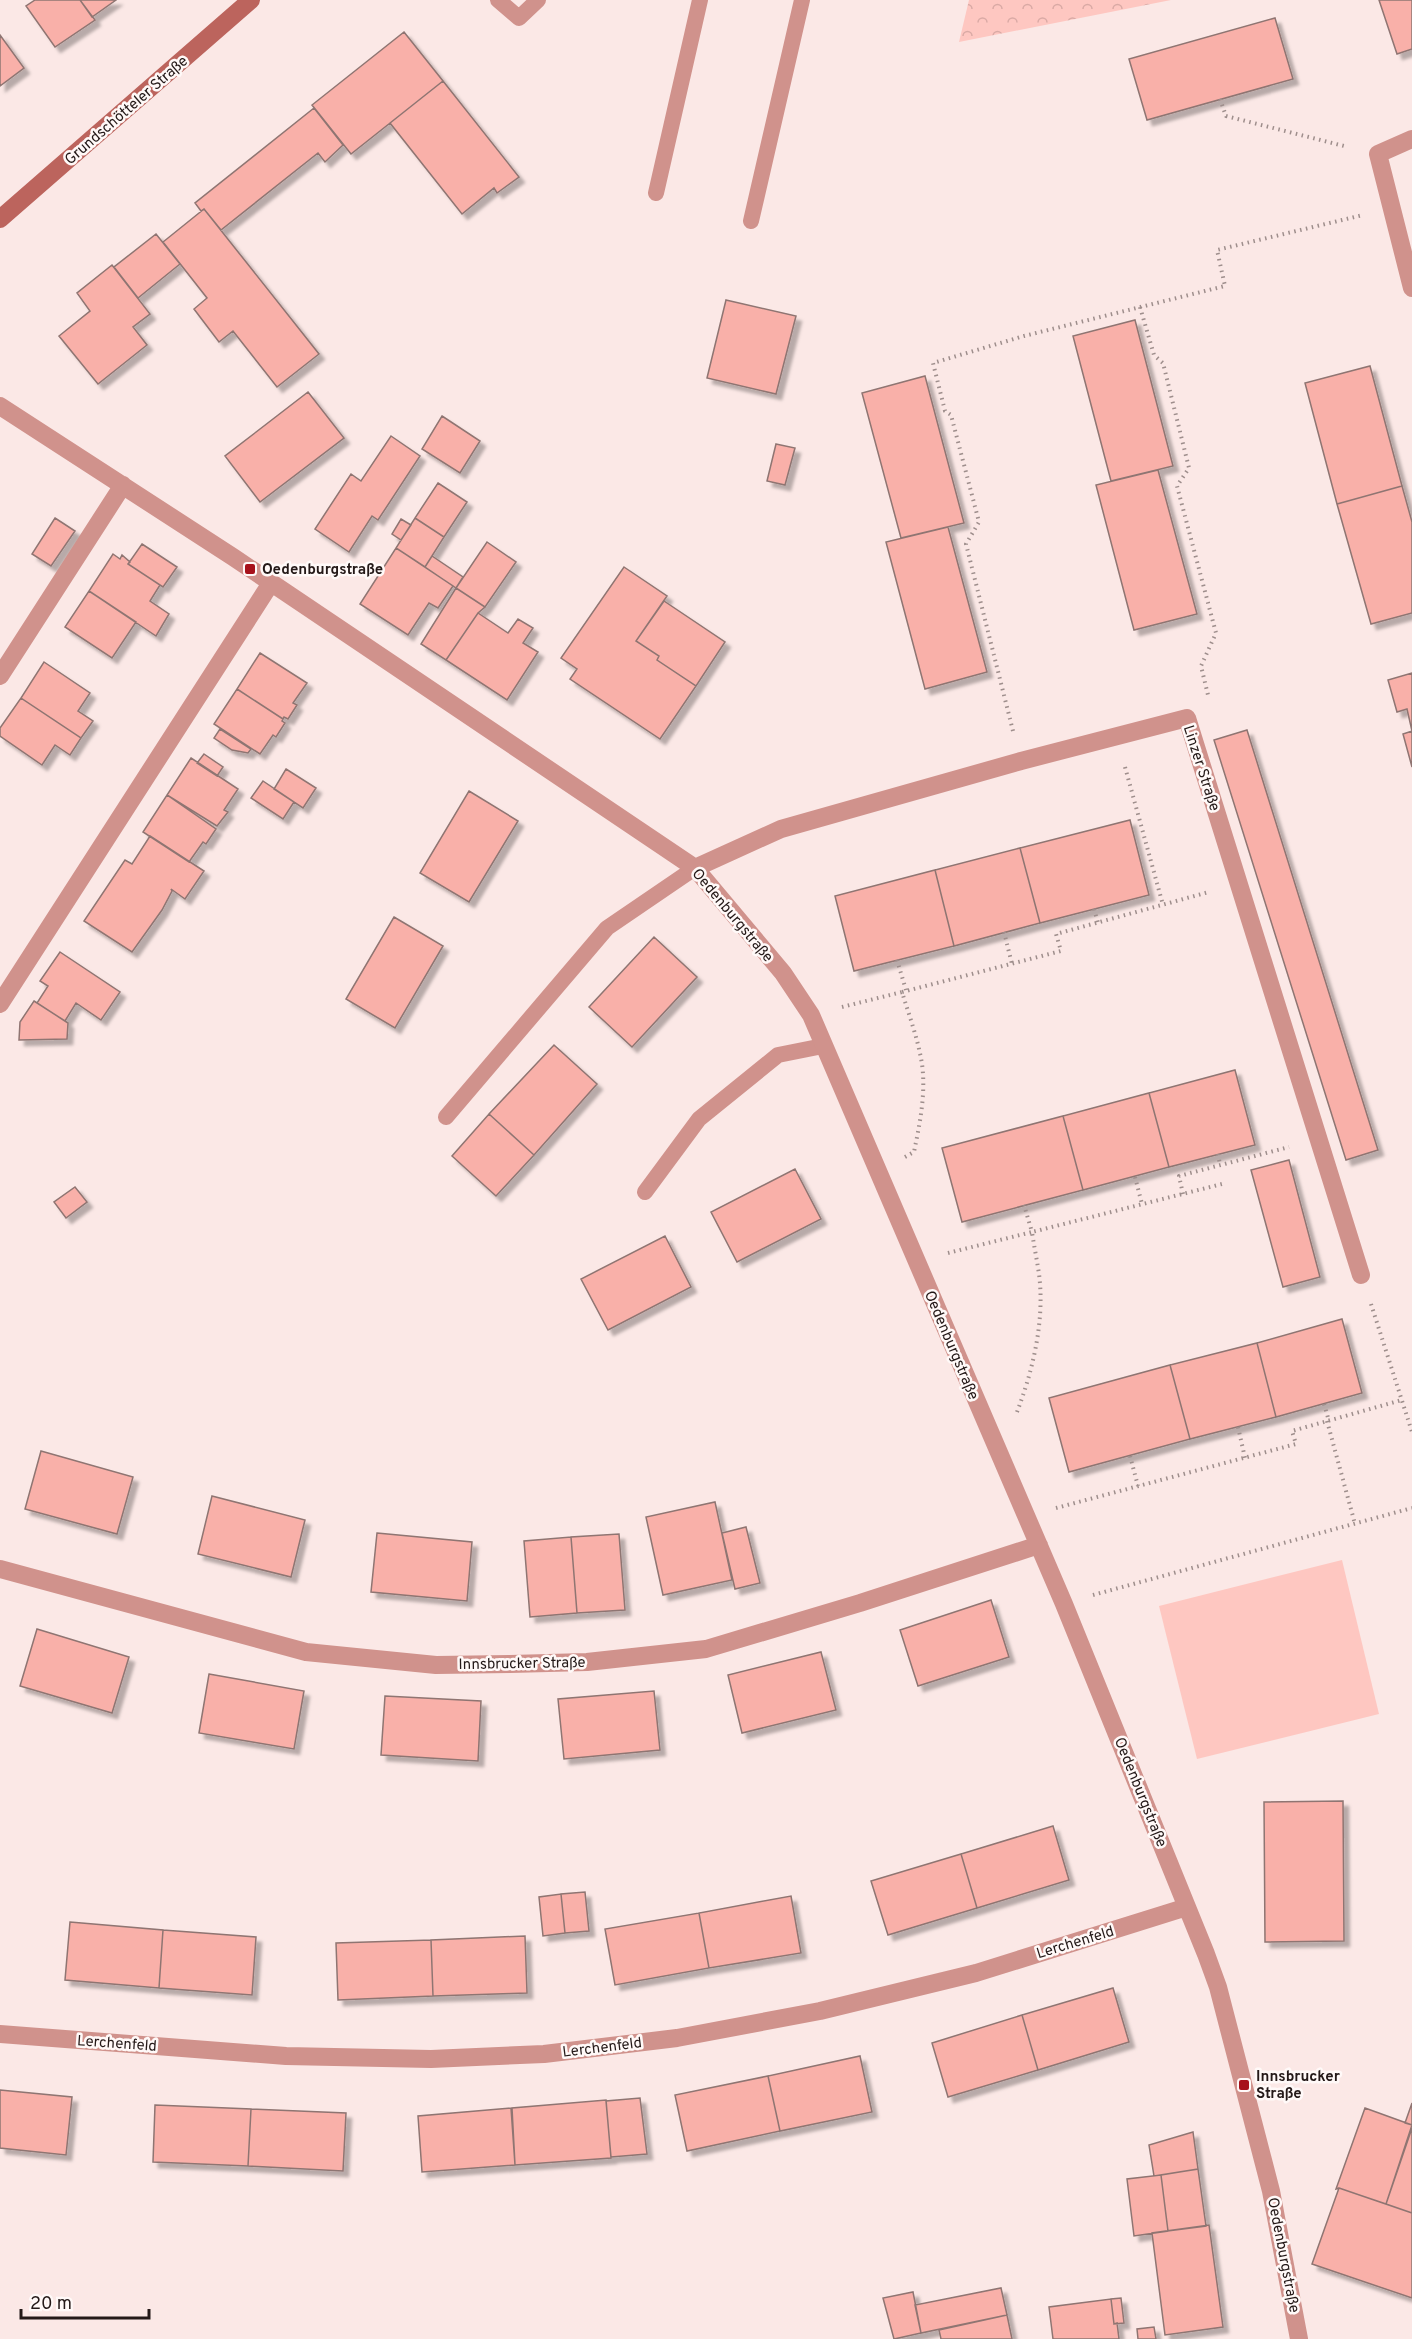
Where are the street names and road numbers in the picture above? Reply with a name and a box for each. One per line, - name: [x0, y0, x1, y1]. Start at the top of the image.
- street label: Grundschötteler Straße: [61, 52, 193, 170]
- street label: Linzer Straße: [1178, 723, 1223, 814]
- street label: Oedenburgstraße: [687, 865, 777, 967]
- street label: Oedenburgstraße: [919, 1288, 982, 1403]
- street label: Innsbrucker Straße: [458, 1654, 586, 1675]
- street label: Oedenburgstraße: [1109, 1735, 1170, 1850]
- street label: Lerchenfeld: [1034, 1923, 1116, 1964]
- street label: Lerchenfeld: [76, 2032, 157, 2057]
- street label: Lerchenfeld: [561, 2034, 643, 2063]
- street label: Oedenburgstraße: [1262, 2196, 1303, 2314]

